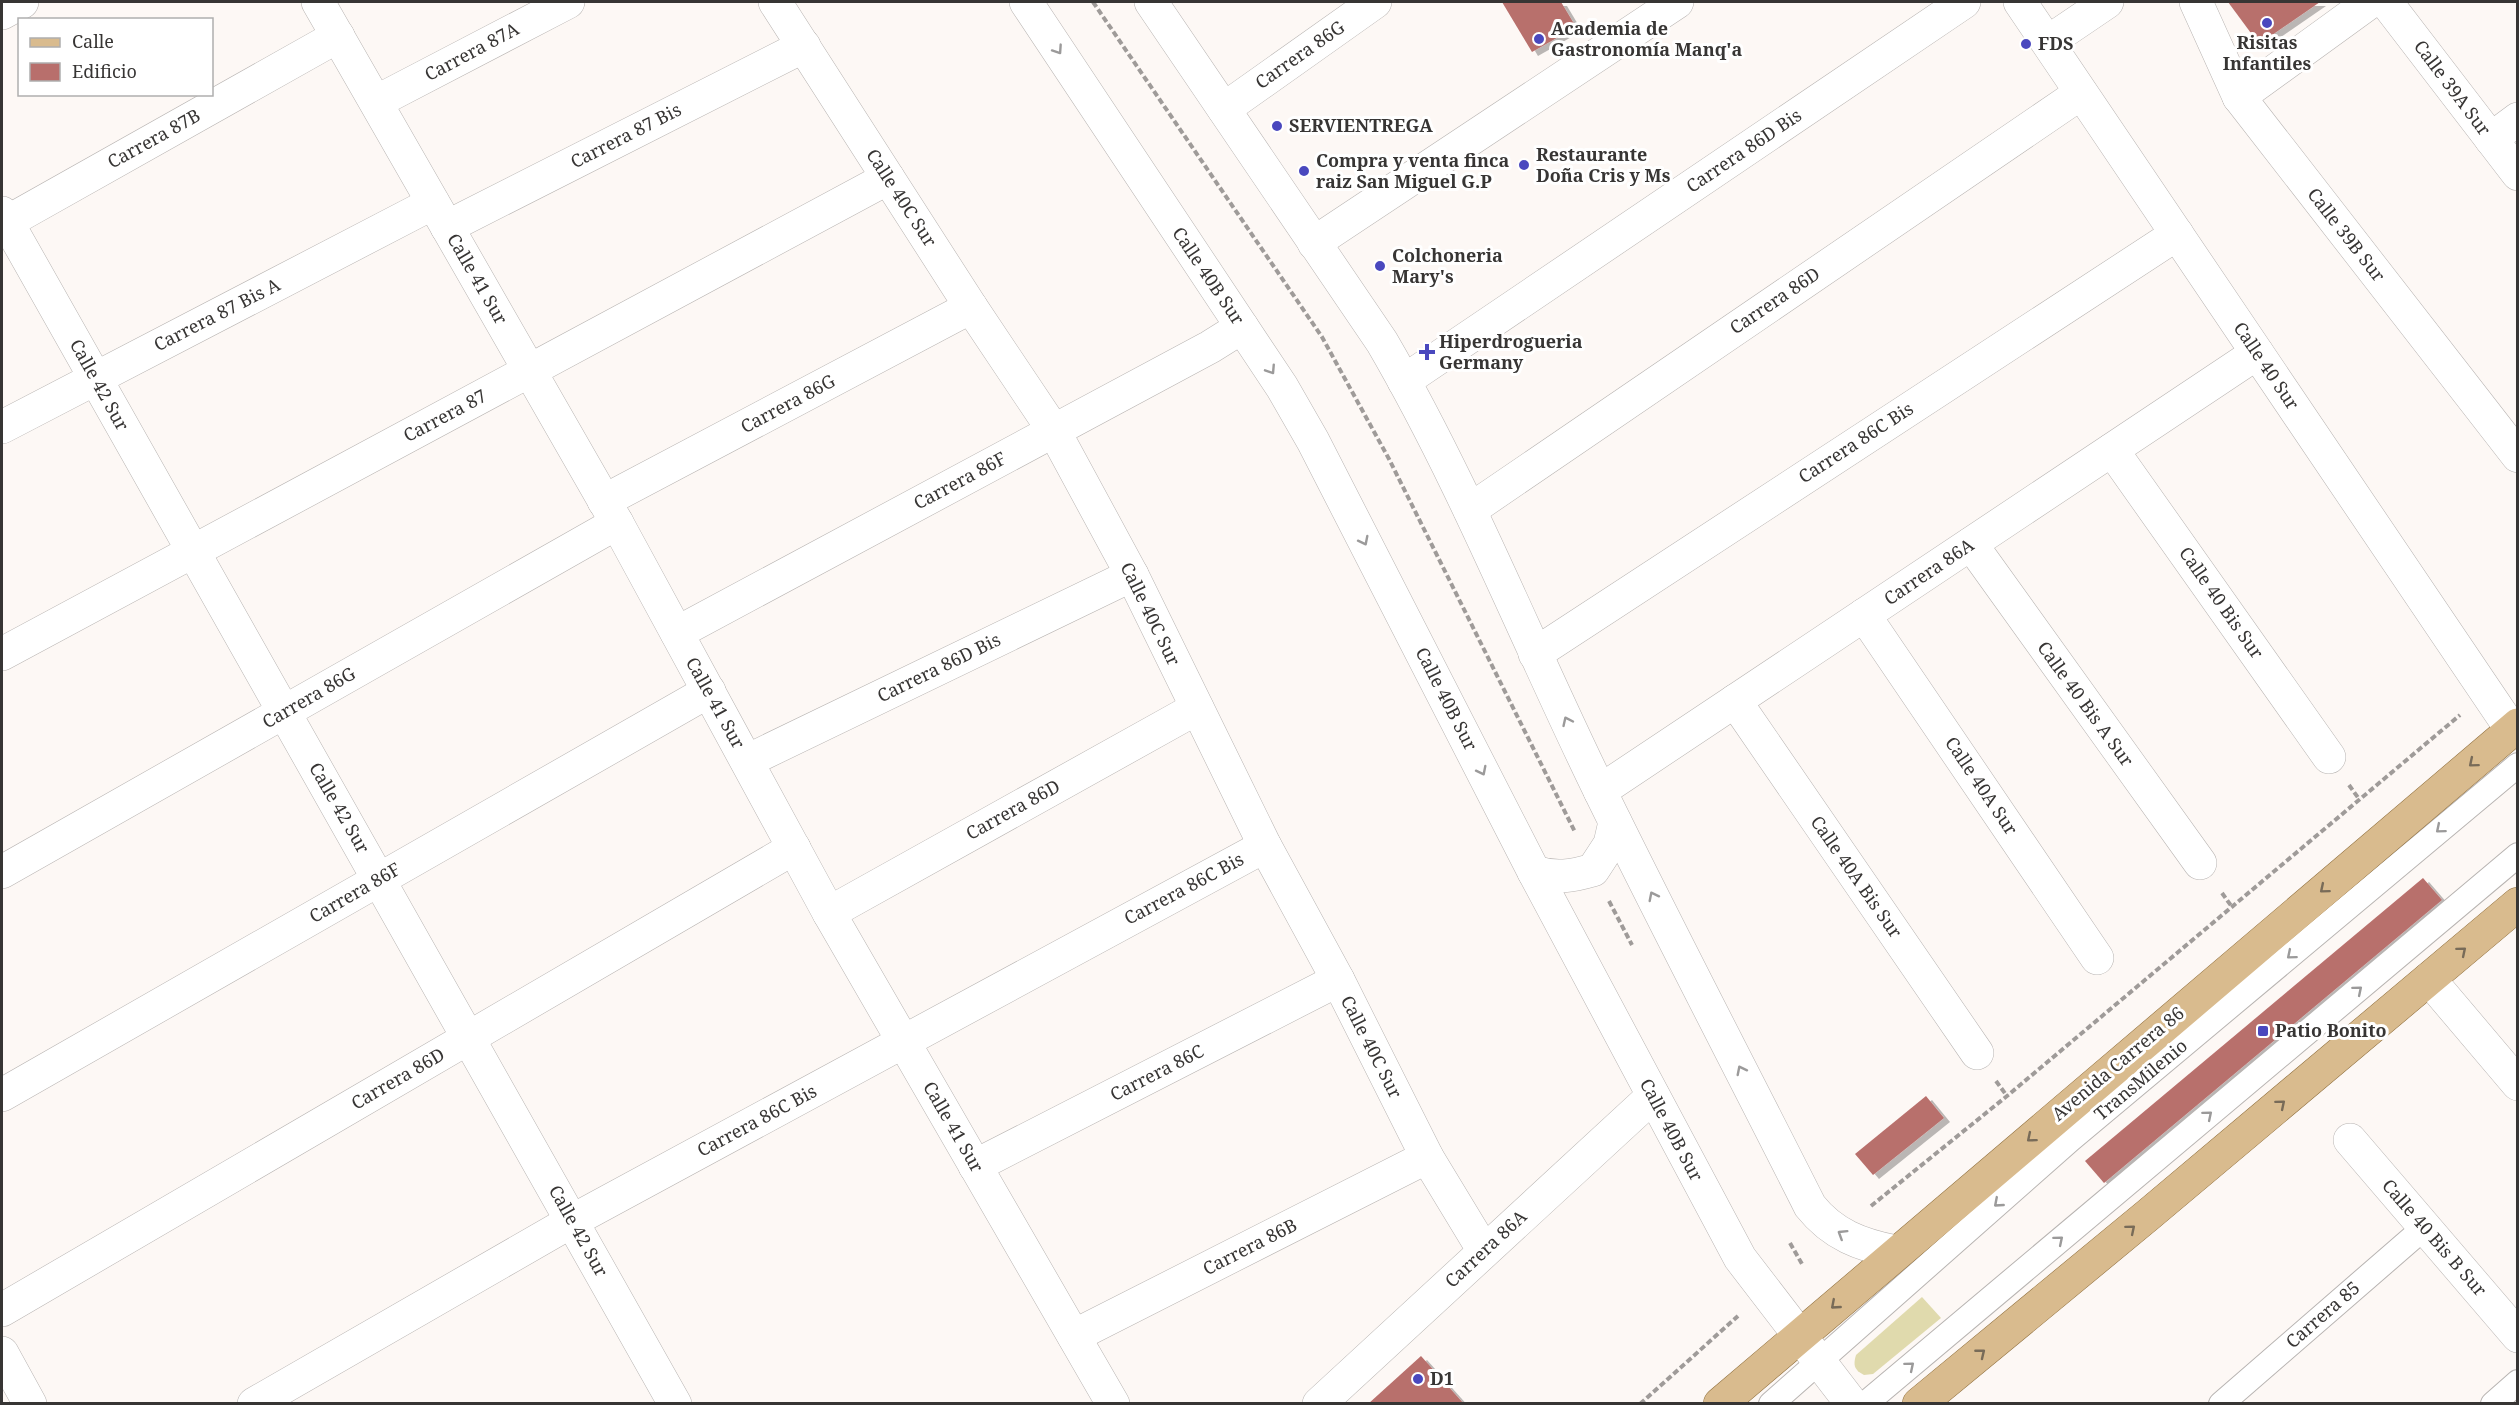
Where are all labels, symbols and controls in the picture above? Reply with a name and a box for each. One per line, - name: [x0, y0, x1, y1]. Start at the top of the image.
- street label: Carrera 86G: [1250, 15, 1349, 94]
- street label: Carrera 87A: [420, 16, 523, 86]
- place label: Academia de Gastronomía Manq'a: [1551, 16, 1743, 61]
- marker: Risitas Infantiles: [2260, 16, 2274, 30]
- legend: [18, 18, 213, 96]
- text: Calle: [72, 29, 114, 53]
- place label: Risitas Infantiles: [2223, 30, 2311, 75]
- place label: FDS: [2038, 31, 2073, 55]
- marker: Academia de Gastronomía Manq'a: [1532, 32, 1546, 46]
- street label: Calle 39A Sur: [2409, 35, 2497, 140]
- marker: FDS: [2019, 37, 2033, 51]
- one-way arrow: [1051, 44, 1063, 54]
- text: Edificio: [72, 59, 137, 83]
- street label: Carrera 87 Bis: [566, 97, 685, 173]
- street label: Carrera 87B: [103, 103, 204, 173]
- street label: Carrera 86D Bis: [1681, 103, 1806, 198]
- place label: SERVIENTREGA: [1289, 113, 1433, 137]
- marker: SERVIENTREGA: [1270, 119, 1284, 133]
- place label: Restaurante Doña Cris y Ms: [1536, 142, 1671, 187]
- street label: Calle 40C Sur: [861, 144, 943, 251]
- place label: Compra y venta finca raiz San Miguel G.P: [1316, 148, 1510, 193]
- marker: Restaurante Doña Cris y Ms: [1517, 158, 1531, 172]
- marker: Compra y venta finca raiz San Miguel G.P: [1297, 164, 1311, 178]
- street label: Calle 39B Sur: [2303, 182, 2391, 287]
- street label: Calle 40B Sur: [1167, 222, 1251, 329]
- street label: Calle 41 Sur: [442, 229, 514, 329]
- place label: Colchoneria Mary's: [1392, 243, 1503, 288]
- marker: Colchoneria Mary's: [1373, 259, 1387, 273]
- street label: Carrera 86D: [1725, 261, 1824, 339]
- street label: Carrera 87 Bis A: [149, 272, 284, 356]
- street label: Calle 40 Sur: [2229, 317, 2305, 415]
- place label: Hiperdrogueria Germany: [1439, 329, 1583, 374]
- street label: Calle 42 Sur: [65, 334, 135, 435]
- marker: Hiperdrogueria Germany: [1420, 345, 1434, 359]
- one-way arrow: [1263, 364, 1274, 375]
- street label: Carrera 86G: [736, 368, 839, 438]
- street label: Carrera 87: [399, 383, 490, 447]
- street label: Carrera 86C Bis: [1793, 396, 1917, 488]
- street label: Carrera 86F: [909, 446, 1010, 515]
- street label: Carrera 86A: [1879, 532, 1978, 610]
- one-way arrow: [1357, 535, 1369, 546]
- street label: Calle 40 Bis Sur: [2174, 542, 2270, 664]
- street label: Calle 40C Sur: [1116, 558, 1187, 670]
- street label: Carrera 86D Bis: [873, 627, 1004, 707]
- street label: Calle 40 Bis A Sur: [2032, 636, 2140, 771]
- street label: Calle 40B Sur: [1411, 643, 1483, 755]
- street label: Calle 41 Sur: [681, 652, 751, 753]
- street label: Carrera 86G: [258, 661, 360, 733]
- one-way arrow: [1562, 716, 1574, 727]
- street label: Calle 40A Sur: [1940, 732, 2024, 840]
- one-way arrow: [2469, 756, 2480, 767]
- street label: Calle 42 Sur: [304, 758, 376, 858]
- one-way arrow: [1475, 764, 1487, 775]
- street label: Carrera 86D: [961, 773, 1064, 845]
- street label: Calle 40A Bis Sur: [1806, 810, 1908, 943]
- one-way arrow: [2436, 822, 2447, 833]
- street label: Carrera 86C Bis: [1120, 846, 1248, 930]
- street label: Carrera 86F: [305, 856, 404, 928]
- one-way arrow: [2320, 882, 2331, 893]
- one-way arrow: [1649, 892, 1660, 902]
- one-way arrow: [2287, 947, 2298, 958]
- one-way arrow: [2455, 947, 2466, 958]
- one-way arrow: [2351, 986, 2362, 997]
- street label: Calle 40C Sur: [1336, 991, 1408, 1102]
- street label: Avenida Carrera 86: [2046, 1001, 2189, 1126]
- place label: Patio Bonito: [2275, 1018, 2386, 1042]
- marker: Patio Bonito: [2256, 1024, 2270, 1038]
- street label: TransMilenio: [2089, 1033, 2192, 1125]
- street label: Carrera 86C: [1106, 1038, 1207, 1106]
- street label: Carrera 86D: [347, 1042, 448, 1115]
- one-way arrow: [1737, 1065, 1748, 1076]
- street label: Calle 40B Sur: [1635, 1074, 1709, 1185]
- street label: Calle 41 Sur: [918, 1077, 990, 1177]
- street label: Carrera 86C Bis: [693, 1078, 821, 1162]
- one-way arrow: [2274, 1100, 2285, 1111]
- one-way arrow: [2201, 1111, 2212, 1122]
- one-way arrow: [2027, 1130, 2038, 1141]
- street label: Calle 40 Bis B Sur: [2377, 1174, 2493, 1301]
- street label: Calle 42 Sur: [544, 1180, 614, 1281]
- one-way arrow: [1994, 1196, 2005, 1207]
- street label: Carrera 86A: [1439, 1204, 1532, 1292]
- street label: Carrera 86B: [1198, 1212, 1301, 1280]
- one-way arrow: [2124, 1225, 2135, 1236]
- one-way arrow: [1837, 1230, 1848, 1241]
- one-way arrow: [2052, 1237, 2063, 1248]
- street label: Carrera 85: [2280, 1275, 2364, 1353]
- one-way arrow: [1831, 1298, 1842, 1309]
- one-way arrow: [1974, 1349, 1985, 1360]
- one-way arrow: [1903, 1362, 1914, 1373]
- place label: D1: [1430, 1366, 1454, 1390]
- marker: D1: [1411, 1372, 1425, 1386]

